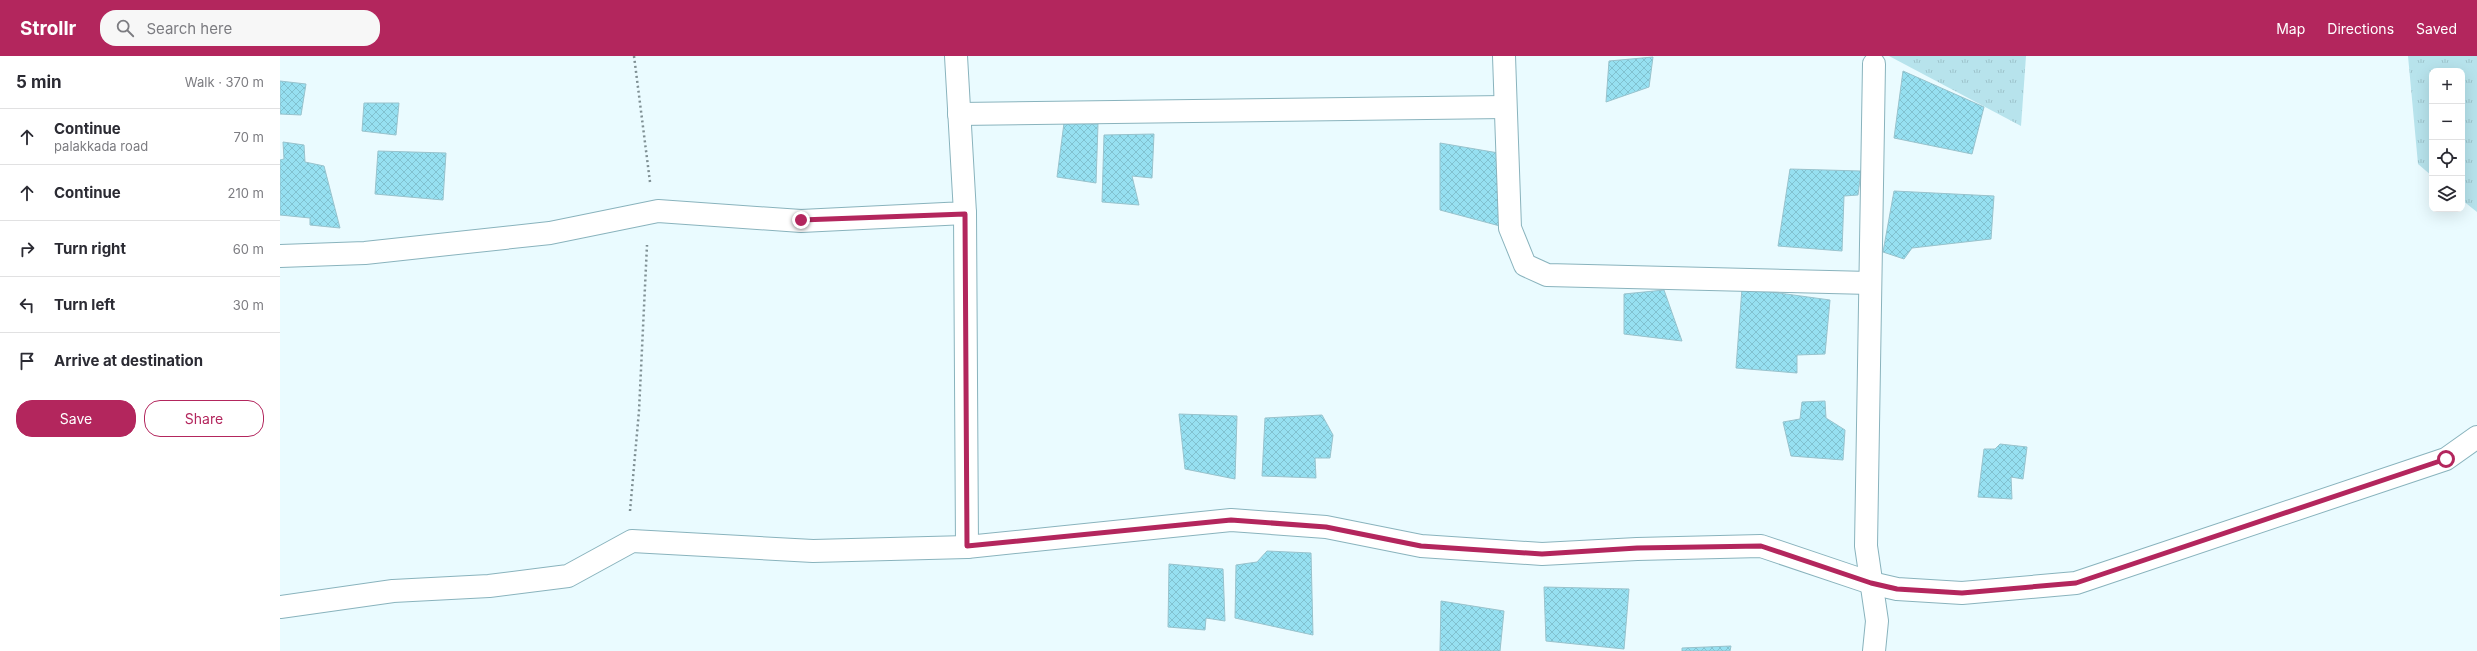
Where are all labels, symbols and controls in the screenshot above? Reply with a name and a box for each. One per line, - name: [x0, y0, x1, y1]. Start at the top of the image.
- search box: [100, 10, 380, 46]
- text: Strollr: [20, 17, 76, 40]
- icon: search: [114, 17, 136, 39]
- text: Search here: [146, 19, 232, 38]
- text: Map: [2276, 20, 2305, 37]
- text: Directions: [2327, 20, 2394, 37]
- text: Saved: [2416, 20, 2457, 37]
- map controls: [2429, 68, 2465, 212]
- button: +: [2429, 68, 2465, 104]
- text: 5 min: [16, 72, 62, 92]
- text: Walk · 370 m: [185, 74, 264, 90]
- button: −: [2429, 104, 2465, 140]
- text: Continue: [54, 119, 121, 138]
- icon: ahead: [16, 126, 38, 148]
- text: 70 m: [234, 129, 264, 145]
- text: palakkada road: [54, 138, 148, 154]
- button: locate: [2429, 140, 2465, 176]
- button: layers: [2429, 176, 2465, 212]
- icon: ahead: [16, 182, 38, 204]
- text: Continue: [54, 183, 121, 202]
- text: 210 m: [228, 185, 264, 201]
- route end: [792, 211, 810, 229]
- icon: right: [16, 238, 38, 260]
- text: Turn right: [54, 239, 126, 258]
- text: 60 m: [233, 241, 264, 257]
- icon: left: [16, 294, 38, 316]
- text: Turn left: [54, 295, 115, 314]
- text: 30 m: [233, 297, 264, 313]
- icon: arrive: [16, 350, 38, 372]
- text: Arrive at destination: [54, 351, 203, 370]
- button: Save: [16, 400, 136, 437]
- button: Share: [144, 400, 264, 437]
- route start: [2437, 450, 2455, 468]

